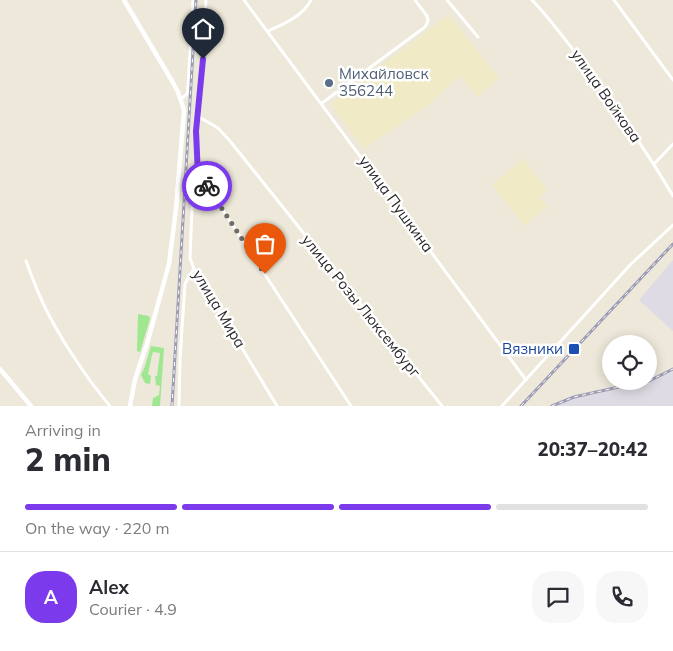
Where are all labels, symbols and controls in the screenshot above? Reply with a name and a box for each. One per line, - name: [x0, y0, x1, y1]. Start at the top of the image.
- pin: [182, 8, 224, 59]
- icon: home: [189, 15, 217, 43]
- street label: улица Войкова: [567, 45, 646, 146]
- place label: Михайловск 356244: [339, 64, 429, 100]
- marker: Михайловск 356244: [323, 77, 335, 89]
- street label: улица Пушкина: [355, 152, 438, 256]
- courier: [182, 161, 232, 211]
- icon: bike: [193, 172, 221, 200]
- pin: [244, 223, 286, 274]
- icon: bag: [251, 230, 279, 258]
- street label: улица Розы Люксембург: [298, 230, 425, 381]
- street label: улица Мира: [189, 266, 250, 351]
- map controls: [602, 335, 657, 390]
- button: locate: [602, 335, 657, 390]
- place label: Вязники: [502, 339, 563, 358]
- marker: Вязники: [567, 342, 581, 356]
- text: Arriving in: [25, 420, 101, 440]
- text: 20:37–20:42: [537, 437, 648, 461]
- text: 2 min: [25, 439, 111, 479]
- text: On the way · 220 m: [25, 518, 170, 538]
- button: chat: [532, 571, 584, 623]
- button: phone: [596, 571, 648, 623]
- text: Alex: [89, 575, 129, 599]
- text: A: [44, 585, 58, 609]
- text: Courier · 4.9: [89, 599, 177, 619]

